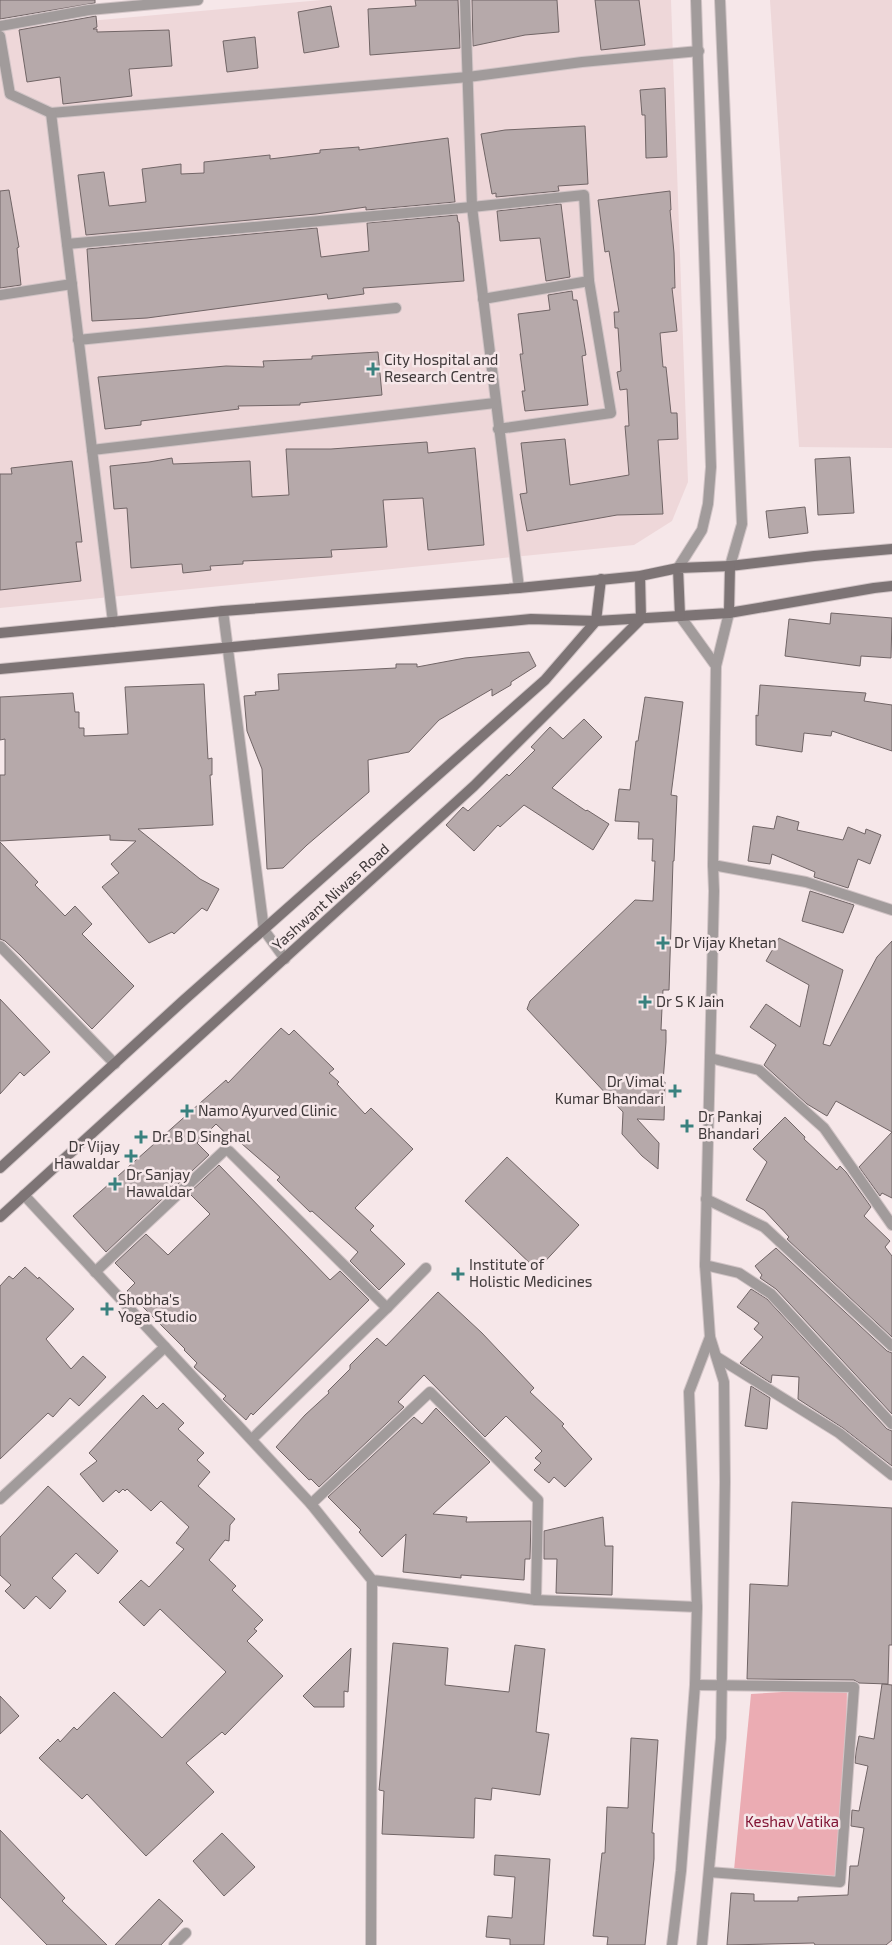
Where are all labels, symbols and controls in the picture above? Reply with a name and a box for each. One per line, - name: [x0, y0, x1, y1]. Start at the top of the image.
- place label: City Hospital and Research Centre: [384, 350, 498, 385]
- marker: City Hospital and Research Centre: [366, 362, 380, 376]
- street label: Yashwant Niwas Road: [268, 839, 392, 953]
- place label: Dr Vijay Khetan: [674, 933, 777, 952]
- marker: Dr Vijay Khetan: [656, 936, 670, 950]
- place label: Dr S K Jain: [656, 992, 724, 1010]
- marker: Dr S K Jain: [638, 995, 652, 1009]
- place label: Dr Vimal Kumar Bhandari: [555, 1072, 665, 1107]
- marker: Dr Vimal Kumar Bhandari: [668, 1084, 682, 1098]
- place label: Namo Ayurved Clinic: [198, 1101, 337, 1119]
- marker: Namo Ayurved Clinic: [180, 1104, 194, 1118]
- place label: Dr Pankaj Bhandari: [698, 1107, 762, 1142]
- marker: Dr Pankaj Bhandari: [680, 1119, 694, 1133]
- place label: Dr. B D Singhal: [152, 1127, 251, 1145]
- marker: Dr. B D Singhal: [134, 1130, 148, 1144]
- place label: Dr Vijay Hawaldar: [54, 1137, 120, 1172]
- marker: Dr Vijay Hawaldar: [124, 1149, 138, 1163]
- place label: Dr Sanjay Hawaldar: [126, 1165, 192, 1200]
- marker: Dr Sanjay Hawaldar: [108, 1177, 122, 1191]
- place label: Institute of Holistic Medicines: [469, 1255, 592, 1290]
- marker: Institute of Holistic Medicines: [451, 1267, 465, 1281]
- place label: Shobha's Yoga Studio: [118, 1290, 197, 1325]
- marker: Shobha's Yoga Studio: [100, 1302, 114, 1316]
- park label: Keshav Vatika: [745, 1812, 839, 1830]

